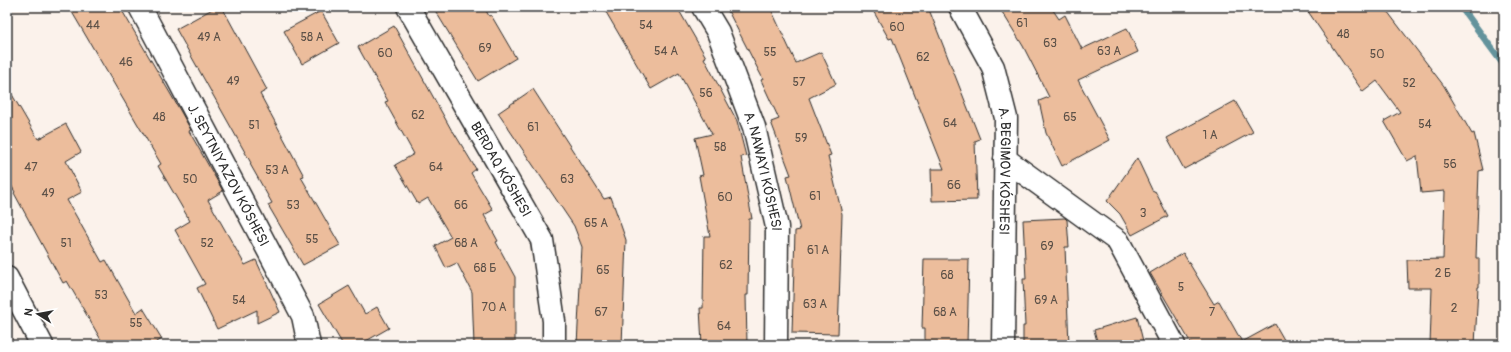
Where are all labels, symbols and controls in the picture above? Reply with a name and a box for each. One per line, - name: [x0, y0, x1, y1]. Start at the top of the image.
- house number: 61: [1016, 16, 1028, 31]
- house number: 44: [86, 18, 100, 33]
- house number: 54: [639, 18, 653, 33]
- house number: 60: [889, 20, 905, 35]
- house number: 48: [1336, 27, 1350, 42]
- house number: 49 А: [197, 30, 221, 45]
- house number: 58 А: [301, 30, 324, 45]
- house number: 63: [1043, 36, 1057, 51]
- house number: 69: [478, 41, 492, 56]
- house number: 54 А: [654, 44, 678, 59]
- house number: 63 А: [1097, 44, 1121, 59]
- house number: 55: [763, 45, 777, 60]
- house number: 60: [377, 46, 393, 61]
- house number: 50: [1370, 47, 1384, 62]
- house number: 62: [916, 50, 930, 65]
- house number: 46: [119, 55, 133, 70]
- house number: 49: [226, 74, 240, 89]
- house number: 57: [793, 75, 806, 90]
- house number: 52: [1402, 76, 1416, 91]
- house number: 56: [699, 86, 713, 101]
- street label: J. SEYTNIYAZOV KÓSHESI: [184, 101, 273, 249]
- street label: A. BEGIMOV KÓSHESI: [995, 105, 1015, 235]
- house number: 62: [411, 108, 425, 123]
- street label: A. NAWAYI KÓSHESI: [740, 109, 785, 231]
- house number: 48: [152, 110, 166, 125]
- house number: 65: [1063, 110, 1077, 125]
- house number: 64: [943, 116, 957, 131]
- house number: 54: [1418, 117, 1432, 132]
- house number: 51: [248, 118, 260, 133]
- street label: BERDAQ KÓSHESI: [467, 118, 535, 220]
- house number: 61: [527, 120, 539, 135]
- house number: 1 А: [1202, 128, 1218, 143]
- house number: 59: [795, 131, 807, 146]
- house number: 58: [714, 140, 726, 155]
- house number: 56: [1443, 157, 1457, 172]
- house number: 47: [24, 160, 38, 175]
- house number: 64: [429, 160, 443, 175]
- house number: 53 А: [265, 163, 289, 178]
- house number: 50: [183, 172, 197, 187]
- house number: 63: [560, 172, 574, 187]
- house number: 66: [947, 178, 961, 193]
- house number: 49: [41, 186, 55, 201]
- house number: 61: [809, 189, 821, 204]
- house number: 60: [717, 190, 733, 205]
- house number: 53: [286, 198, 300, 213]
- house number: 66: [454, 198, 468, 213]
- house number: 3: [1140, 206, 1147, 221]
- house number: 65 А: [584, 216, 608, 231]
- house number: 55: [305, 232, 319, 247]
- house number: 51: [60, 236, 72, 251]
- house number: 52: [200, 236, 214, 251]
- house number: 68 А: [454, 236, 478, 251]
- house number: 69: [1040, 239, 1054, 254]
- house number: 61 А: [807, 243, 829, 258]
- house number: 62: [719, 258, 733, 273]
- house number: 68 Б: [474, 261, 496, 276]
- house number: 65: [596, 263, 610, 278]
- house number: 2 Б: [1435, 266, 1451, 281]
- house number: 68: [940, 268, 954, 283]
- house number: 5: [1178, 280, 1184, 295]
- house number: 53: [94, 288, 108, 303]
- house number: 54: [232, 293, 246, 308]
- house number: 69 А: [1034, 293, 1058, 308]
- north arrow: [18, 294, 58, 334]
- house number: 63 А: [803, 297, 827, 312]
- house number: 70 А: [482, 300, 507, 315]
- house number: 2: [1451, 301, 1458, 316]
- house number: 67: [594, 305, 608, 320]
- house number: 68 А: [933, 305, 957, 320]
- house number: 7: [1209, 305, 1216, 320]
- text: N: [22, 307, 36, 317]
- house number: 55: [129, 316, 143, 331]
- house number: 64: [717, 319, 731, 334]

